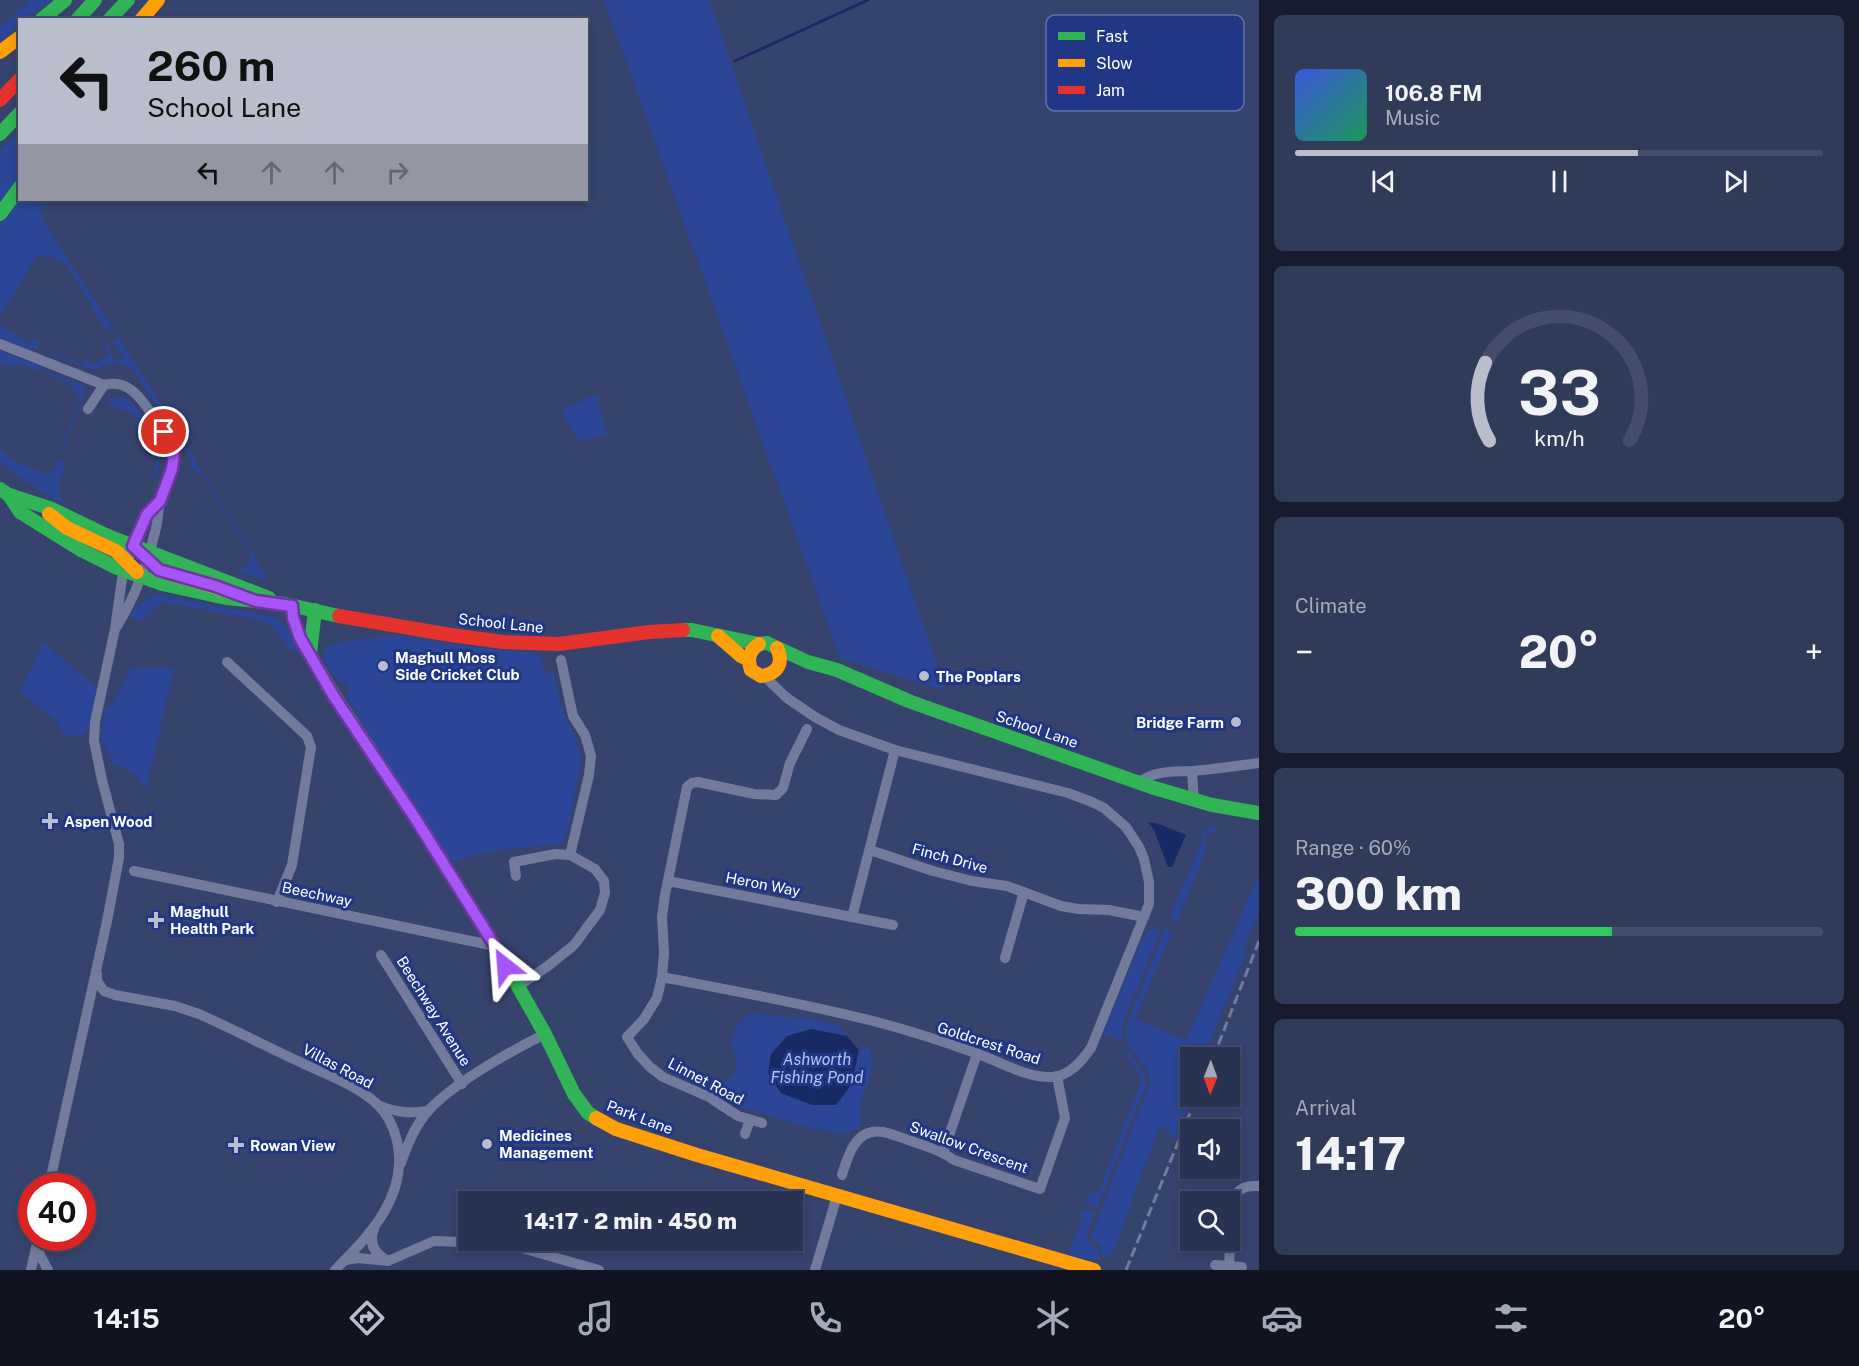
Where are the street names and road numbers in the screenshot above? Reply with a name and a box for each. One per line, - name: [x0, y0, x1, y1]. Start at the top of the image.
- street label: School Lane: [457, 610, 545, 636]
- street label: School Lane: [994, 707, 1080, 751]
- street label: Finch Drive: [910, 840, 990, 876]
- street label: Heron Way: [724, 868, 802, 900]
- street label: Beechway: [280, 878, 354, 910]
- street label: Beechway Avenue: [393, 953, 475, 1069]
- street label: Goldcrest Road: [935, 1018, 1043, 1068]
- street label: Villas Road: [300, 1040, 376, 1092]
- street label: Linnet Road: [665, 1054, 747, 1108]
- street label: Park Lane: [605, 1097, 675, 1137]
- street label: Swallow Crescent: [907, 1118, 1031, 1176]

